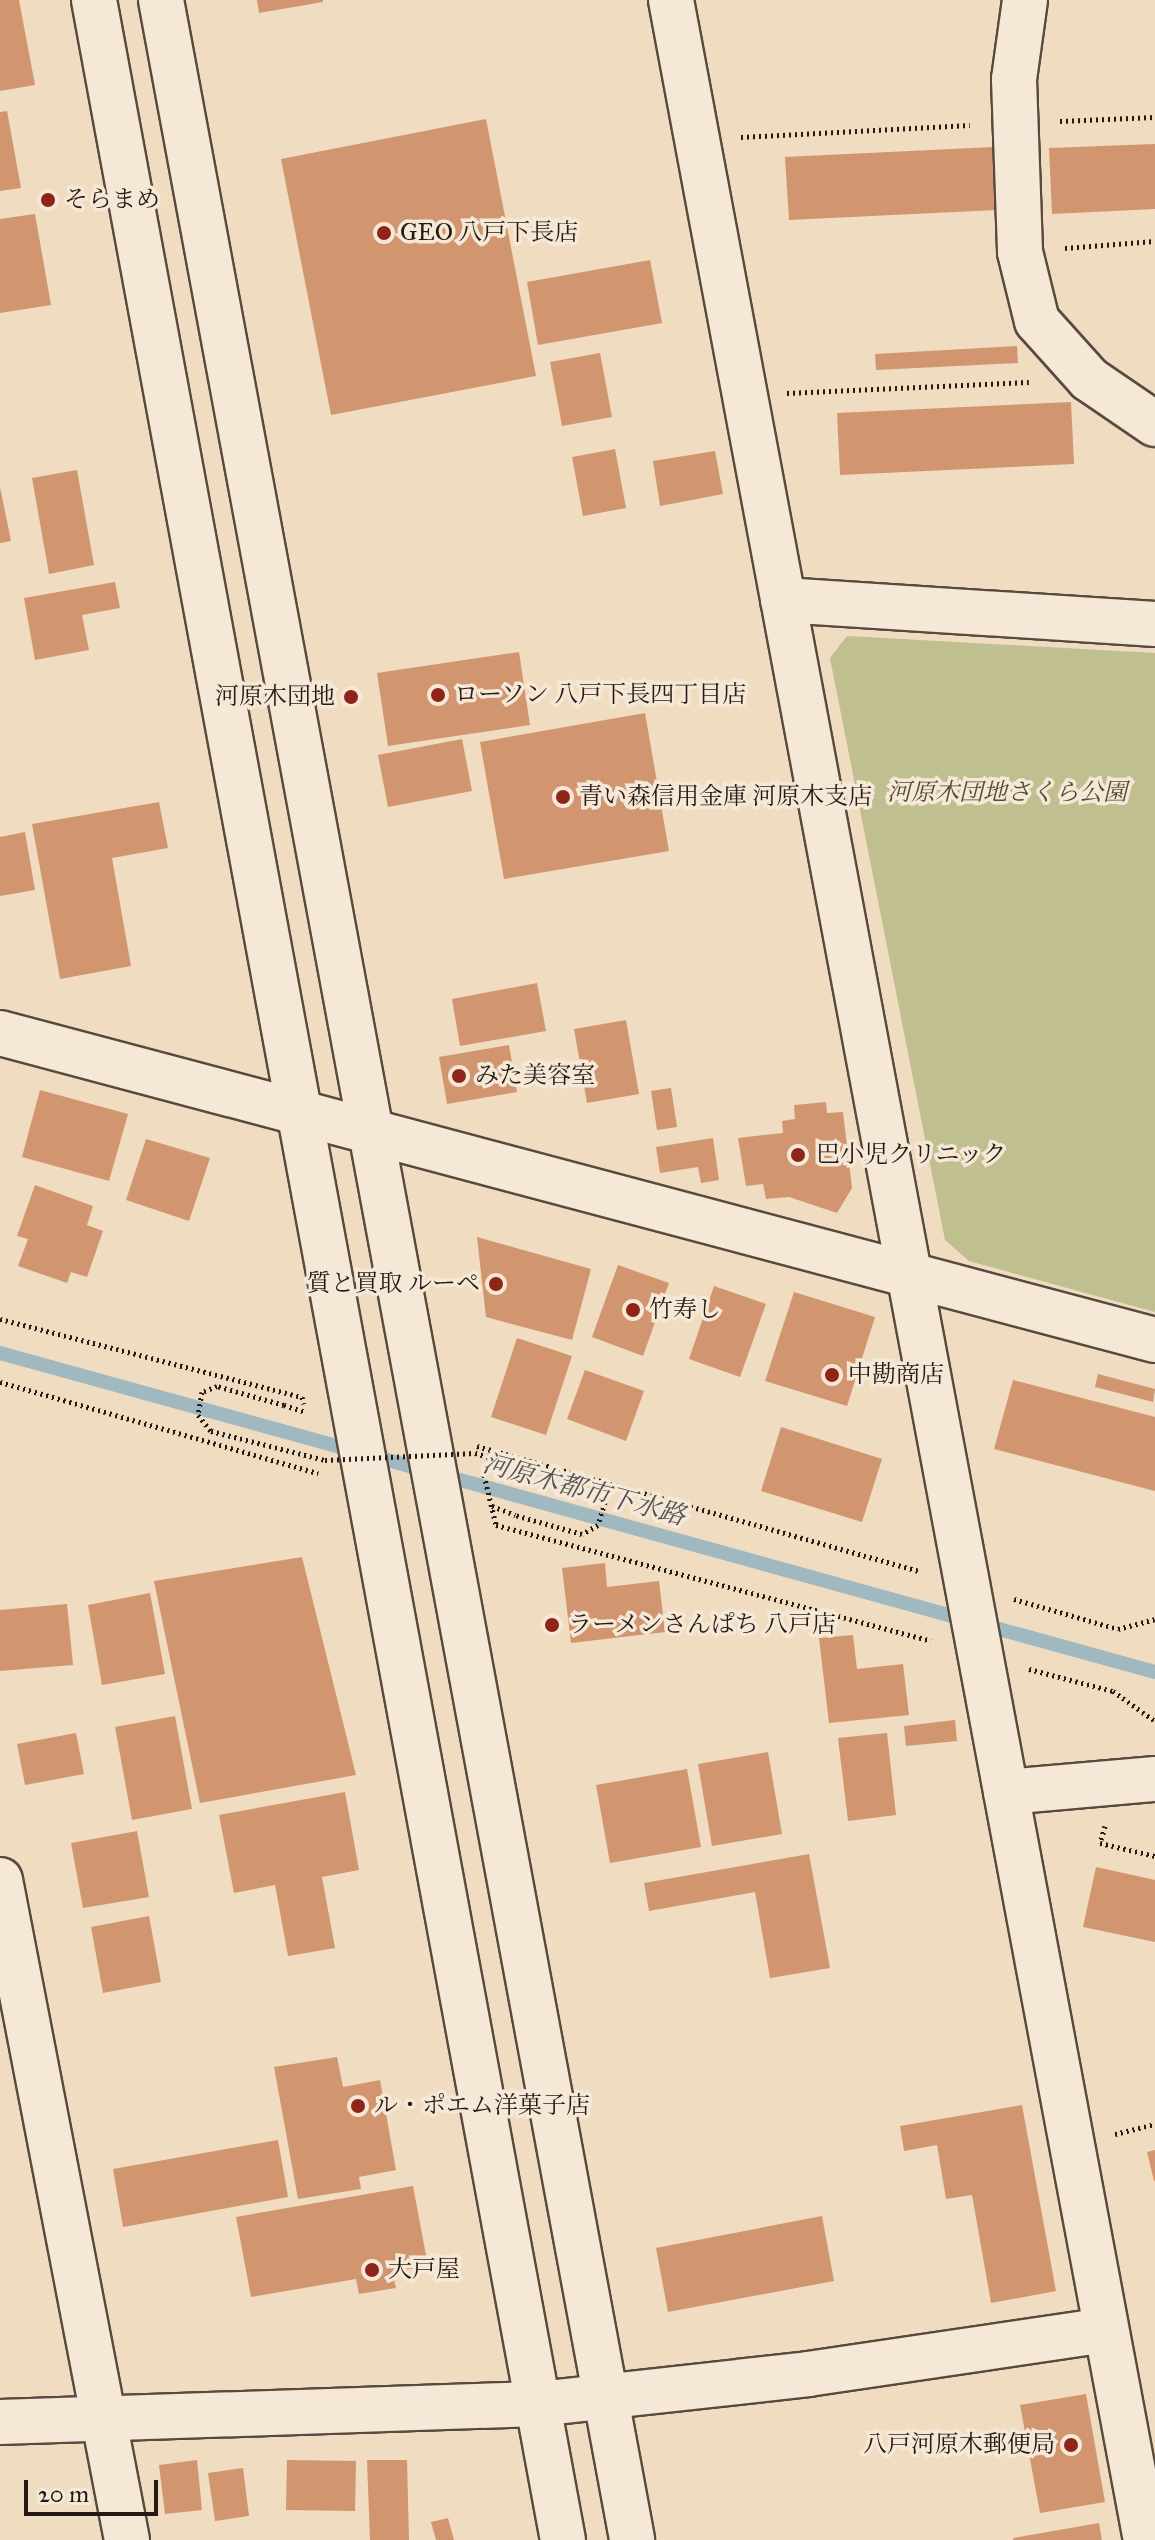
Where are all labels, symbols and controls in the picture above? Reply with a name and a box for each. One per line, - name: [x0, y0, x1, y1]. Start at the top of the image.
- place label: そらまめ: [64, 186, 160, 214]
- marker: そらまめ: [39, 191, 57, 209]
- place label: GEO 八戸下長店: [400, 219, 578, 247]
- marker: GEO 八戸下長店: [375, 224, 393, 242]
- place label: ローソン 八戸下長四丁目店: [454, 681, 747, 709]
- place label: 河原木団地: [215, 683, 335, 711]
- marker: ローソン 八戸下長四丁目店: [429, 686, 447, 704]
- marker: 河原木団地: [342, 688, 360, 706]
- park label: 河原木団地さくら公園: [887, 779, 1127, 807]
- place label: 青い森信用金庫 河原木支店: [579, 783, 872, 811]
- marker: 青い森信用金庫 河原木支店: [554, 788, 572, 806]
- place label: みた美容室: [475, 1062, 595, 1090]
- marker: みた美容室: [450, 1067, 468, 1085]
- place label: 巴小児クリニック: [816, 1141, 1008, 1169]
- marker: 巴小児クリニック: [787, 1144, 809, 1166]
- place label: 質と買取 ルーペ: [307, 1270, 480, 1298]
- marker: 質と買取 ルーペ: [487, 1275, 505, 1293]
- place label: 竹寿し: [649, 1296, 721, 1324]
- marker: 竹寿し: [624, 1301, 642, 1319]
- place label: 中勘商店: [848, 1361, 944, 1389]
- marker: 中勘商店: [823, 1366, 841, 1384]
- water label: 河原木都市下水路: [480, 1448, 688, 1532]
- place label: ラーメンさんぱち 八戸店: [568, 1611, 837, 1639]
- marker: ラーメンさんぱち 八戸店: [543, 1616, 561, 1634]
- place label: ル・ポエム洋菓子店: [374, 2092, 590, 2120]
- marker: ル・ポエム洋菓子店: [349, 2097, 367, 2115]
- place label: 大戸屋: [388, 2256, 460, 2284]
- marker: 大戸屋: [363, 2261, 381, 2279]
- place label: 八戸河原木郵便局: [863, 2431, 1055, 2459]
- marker: 八戸河原木郵便局: [1062, 2436, 1080, 2454]
- scale bar: [28, 2464, 162, 2514]
- text: 20 m: [38, 2479, 89, 2509]

